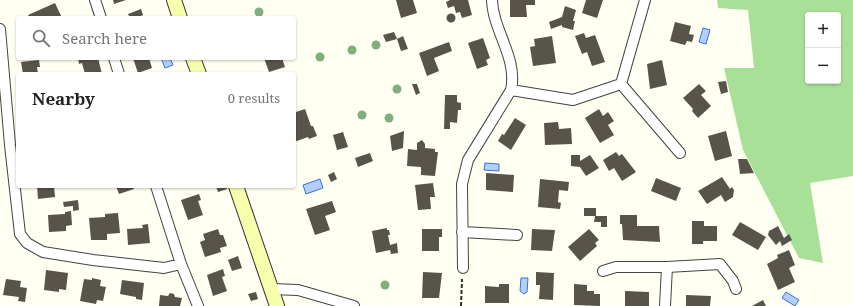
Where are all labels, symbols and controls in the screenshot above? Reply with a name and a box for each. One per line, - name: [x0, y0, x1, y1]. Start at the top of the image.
- map controls: [805, 12, 841, 84]
- button: +: [805, 12, 841, 48]
- search box: [16, 16, 296, 60]
- icon: search: [30, 27, 52, 49]
- text: Search here: [62, 28, 147, 48]
- button: −: [805, 48, 841, 84]
- text: Nearby: [32, 87, 95, 110]
- text: 0 results: [228, 89, 280, 107]

